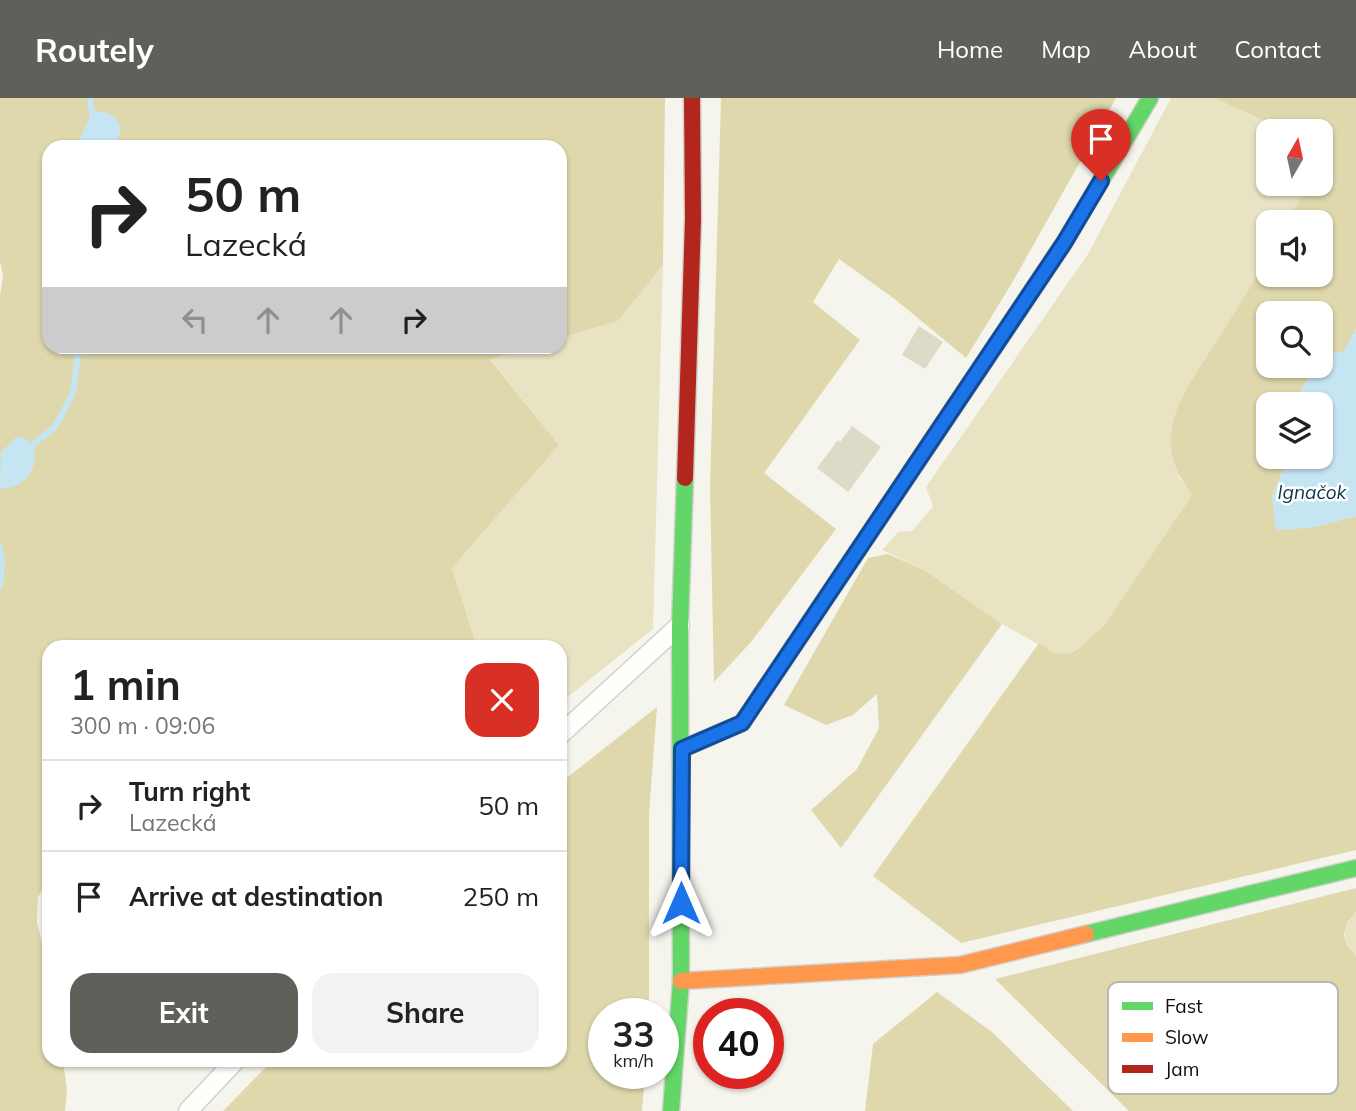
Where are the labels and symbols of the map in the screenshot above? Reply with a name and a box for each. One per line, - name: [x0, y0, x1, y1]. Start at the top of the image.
- pin: [1071, 109, 1131, 181]
- north arrow: [1256, 119, 1334, 196]
- water label: Ignačok: [1278, 480, 1348, 504]
- position arrow: [644, 866, 718, 940]
- legend: [1108, 982, 1338, 1094]
- text: Fast: [1165, 994, 1203, 1018]
- speed limit sign: 40: [693, 998, 784, 1089]
- text: Slow: [1165, 1025, 1209, 1049]
- text: Jam: [1165, 1057, 1199, 1081]

